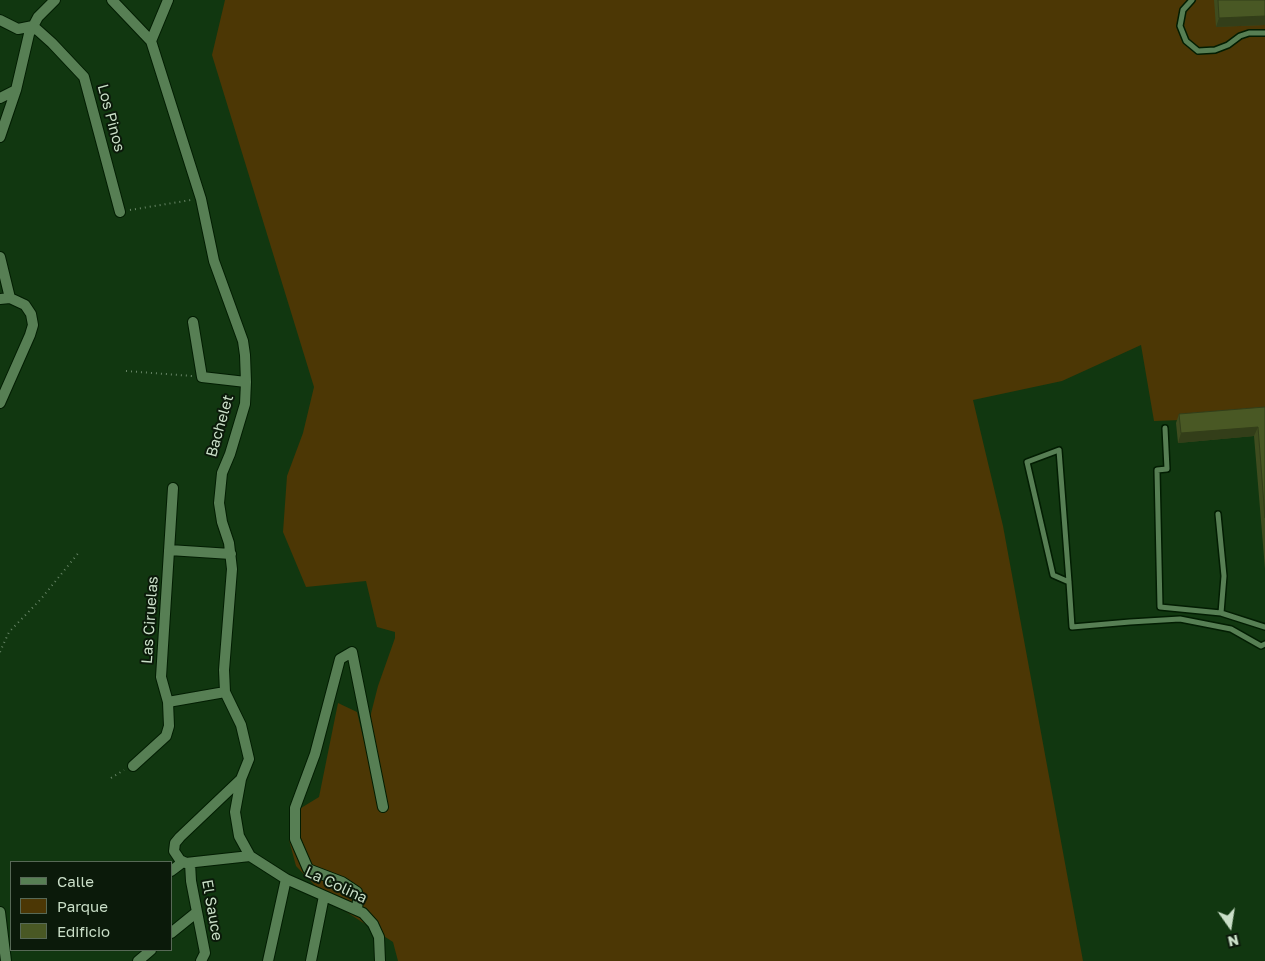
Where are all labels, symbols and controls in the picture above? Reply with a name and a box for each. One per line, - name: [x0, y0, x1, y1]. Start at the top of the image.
- street label: Los Pinos: [93, 82, 129, 154]
- street label: Bachelet: [203, 393, 237, 459]
- street label: Las Ciruelas: [138, 576, 162, 664]
- legend: [10, 861, 172, 951]
- street label: La Colina: [302, 863, 370, 907]
- text: Calle: [57, 872, 94, 890]
- street label: El Sauce: [198, 878, 226, 942]
- text: Parque: [57, 897, 108, 915]
- north arrow: [1205, 901, 1255, 951]
- text: Edificio: [57, 922, 110, 940]
- text: N: [1226, 932, 1241, 951]

